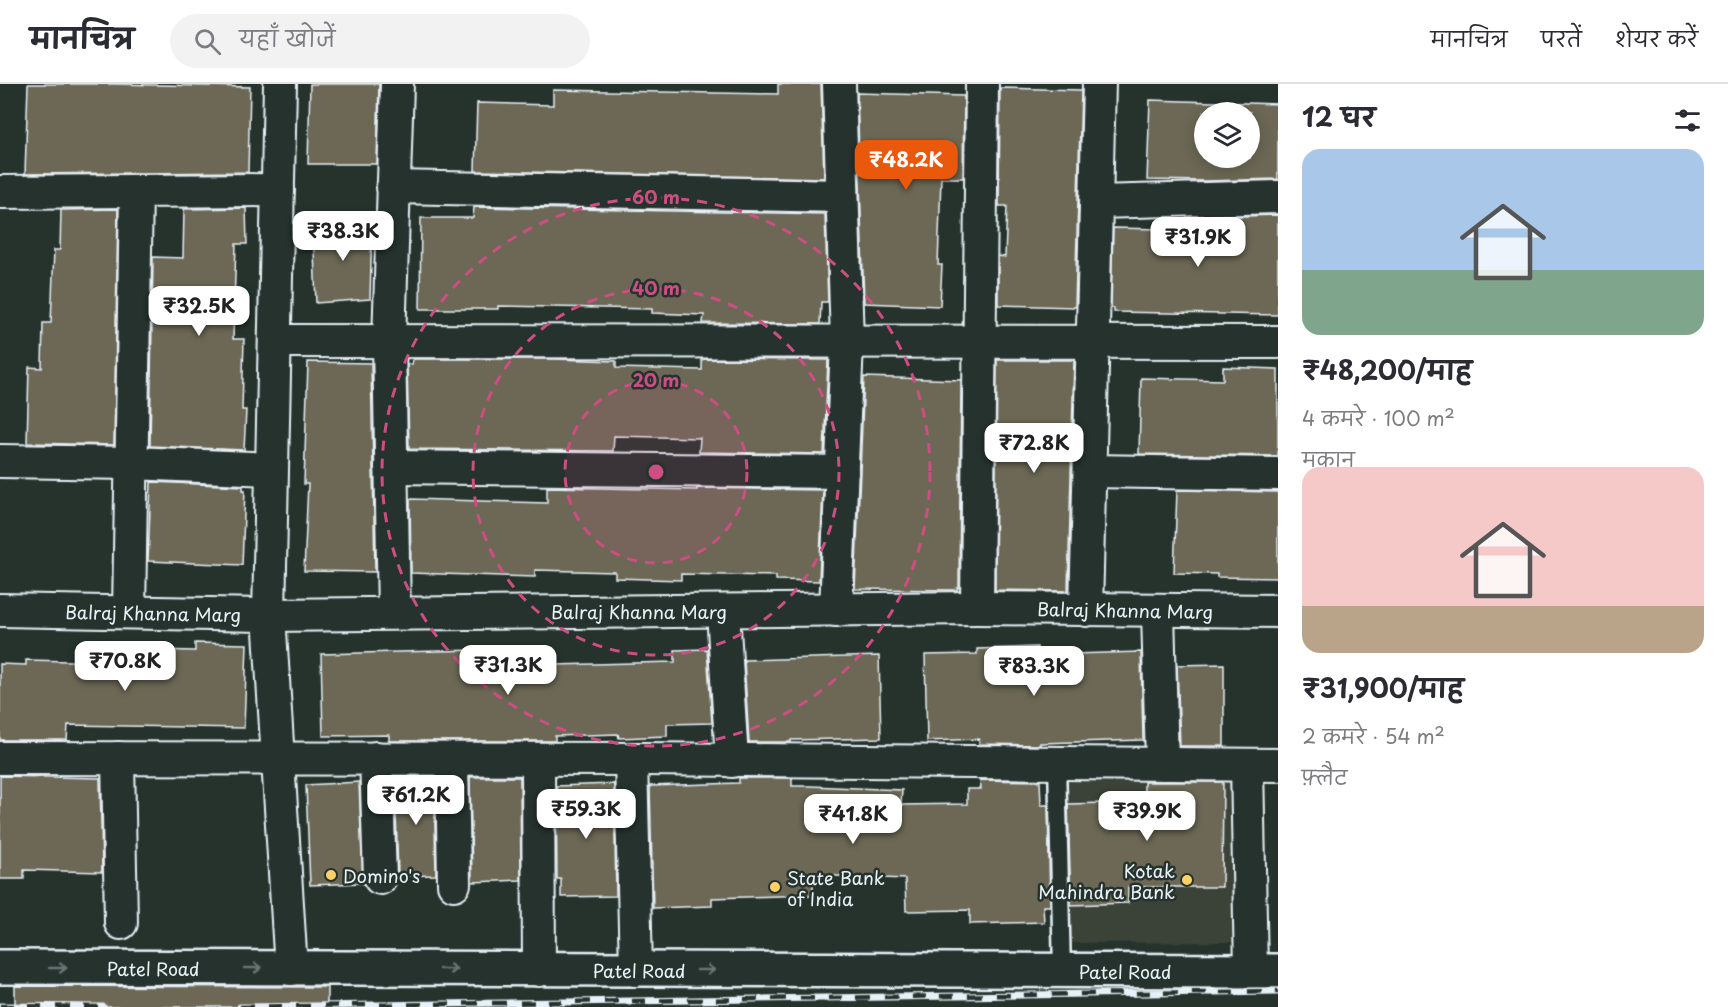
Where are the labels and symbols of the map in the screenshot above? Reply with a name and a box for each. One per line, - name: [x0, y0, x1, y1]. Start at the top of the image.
- pin: ₹48.2K: [857, 140, 955, 191]
- text: 60 m: [632, 183, 680, 210]
- pin: ₹38.3K: [294, 211, 392, 262]
- pin: ₹31.9K: [1149, 217, 1247, 268]
- text: 40 m: [632, 274, 680, 301]
- pin: ₹32.5K: [150, 286, 248, 337]
- text: 20 m: [633, 366, 679, 393]
- pin: ₹72.8K: [985, 423, 1083, 474]
- centre of rings: [646, 462, 666, 482]
- street label: Balraj Khanna Marg: [1037, 595, 1213, 625]
- street label: Balraj Khanna Marg: [65, 598, 241, 628]
- street label: Balraj Khanna Marg: [551, 598, 727, 625]
- pin: ₹70.8K: [76, 641, 174, 692]
- pin: ₹31.3K: [459, 645, 557, 696]
- pin: ₹83.3K: [985, 646, 1083, 697]
- pin: ₹61.2K: [367, 775, 465, 826]
- pin: ₹59.3K: [537, 789, 635, 840]
- pin: ₹39.9K: [1098, 791, 1196, 842]
- pin: ₹41.8K: [804, 794, 902, 845]
- place label: Kotak Mahindra Bank: [1038, 857, 1175, 905]
- place label: Domino's: [343, 862, 420, 889]
- place label: State Bank of India: [787, 864, 885, 912]
- marker: Domino's: [324, 868, 338, 882]
- marker: Kotak Mahindra Bank: [1180, 873, 1194, 887]
- marker: State Bank of India: [768, 880, 782, 894]
- street label: Patel Road: [107, 955, 200, 982]
- street label: Patel Road: [593, 957, 686, 984]
- street label: Patel Road: [1079, 958, 1172, 985]
- one-way arrow: [48, 962, 68, 974]
- one-way arrow: [243, 963, 263, 974]
- one-way arrow: [438, 963, 458, 975]
- one-way arrow: [696, 964, 716, 976]

